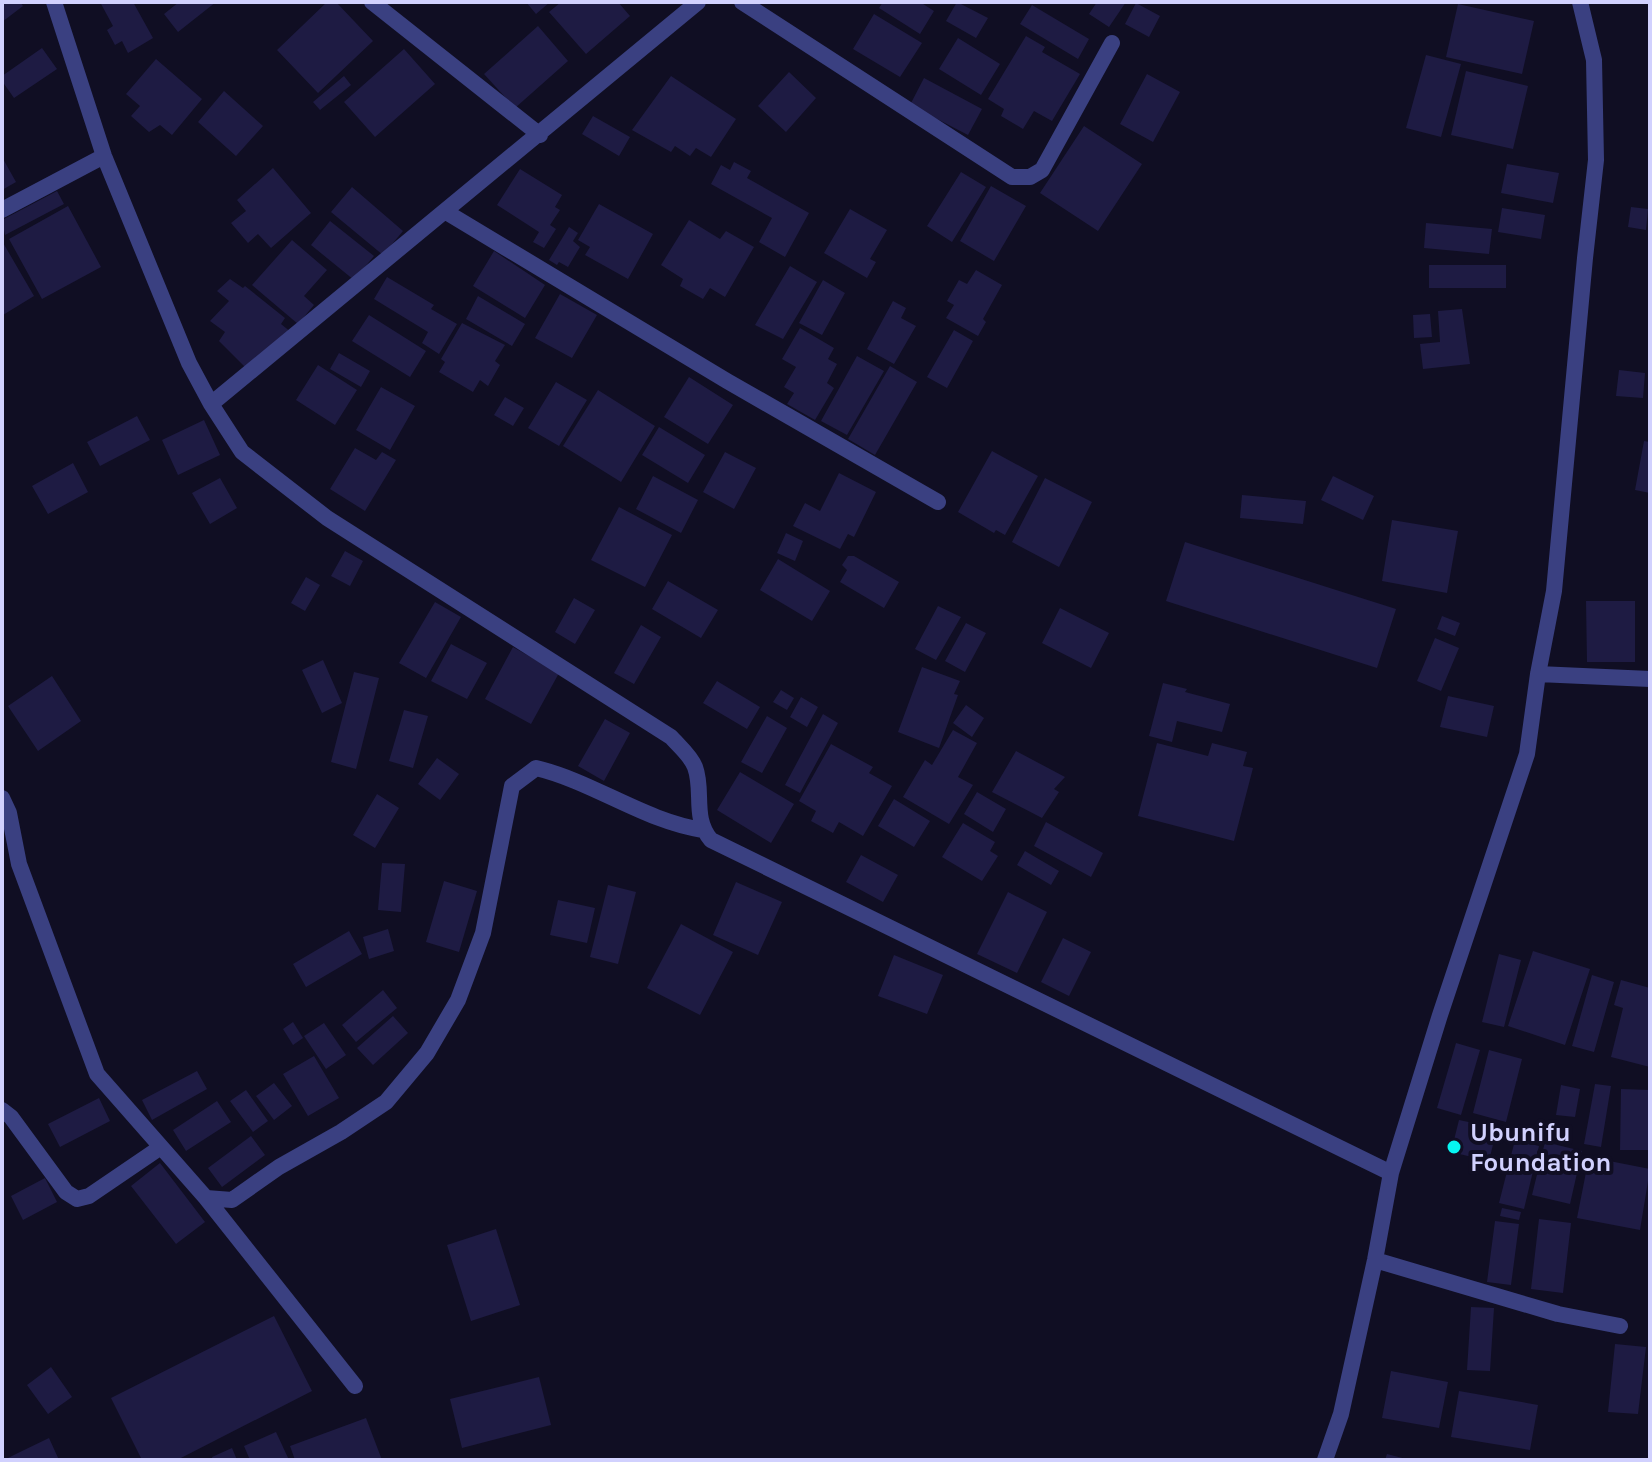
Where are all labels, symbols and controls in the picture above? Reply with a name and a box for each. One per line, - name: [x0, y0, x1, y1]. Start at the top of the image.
- place label: Ubunifu Foundation: [1470, 1117, 1611, 1178]
- marker: Ubunifu Foundation: [1445, 1138, 1463, 1156]

